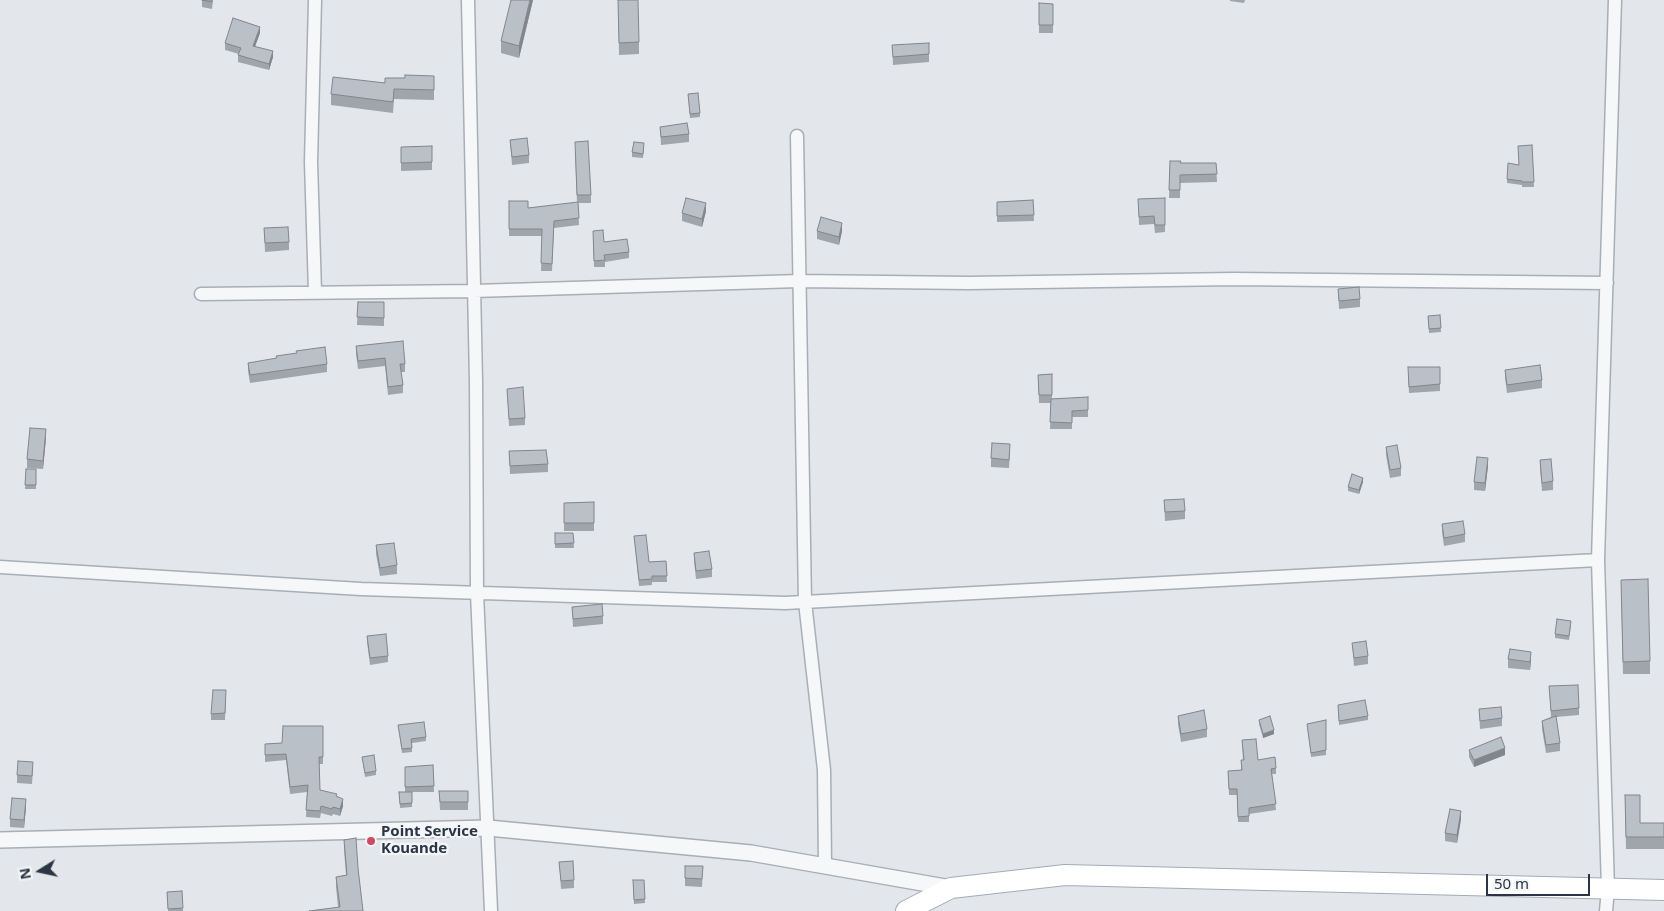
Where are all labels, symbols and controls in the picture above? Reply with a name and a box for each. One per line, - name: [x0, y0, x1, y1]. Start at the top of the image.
- place label: Point Service Kouande: [381, 823, 478, 858]
- marker: Point Service Kouande: [365, 835, 377, 847]
- north arrow: [15, 846, 65, 896]
- scale bar: [1489, 864, 1593, 896]
- text: N: [14, 866, 35, 881]
- text: 50 m: [1494, 873, 1529, 893]

